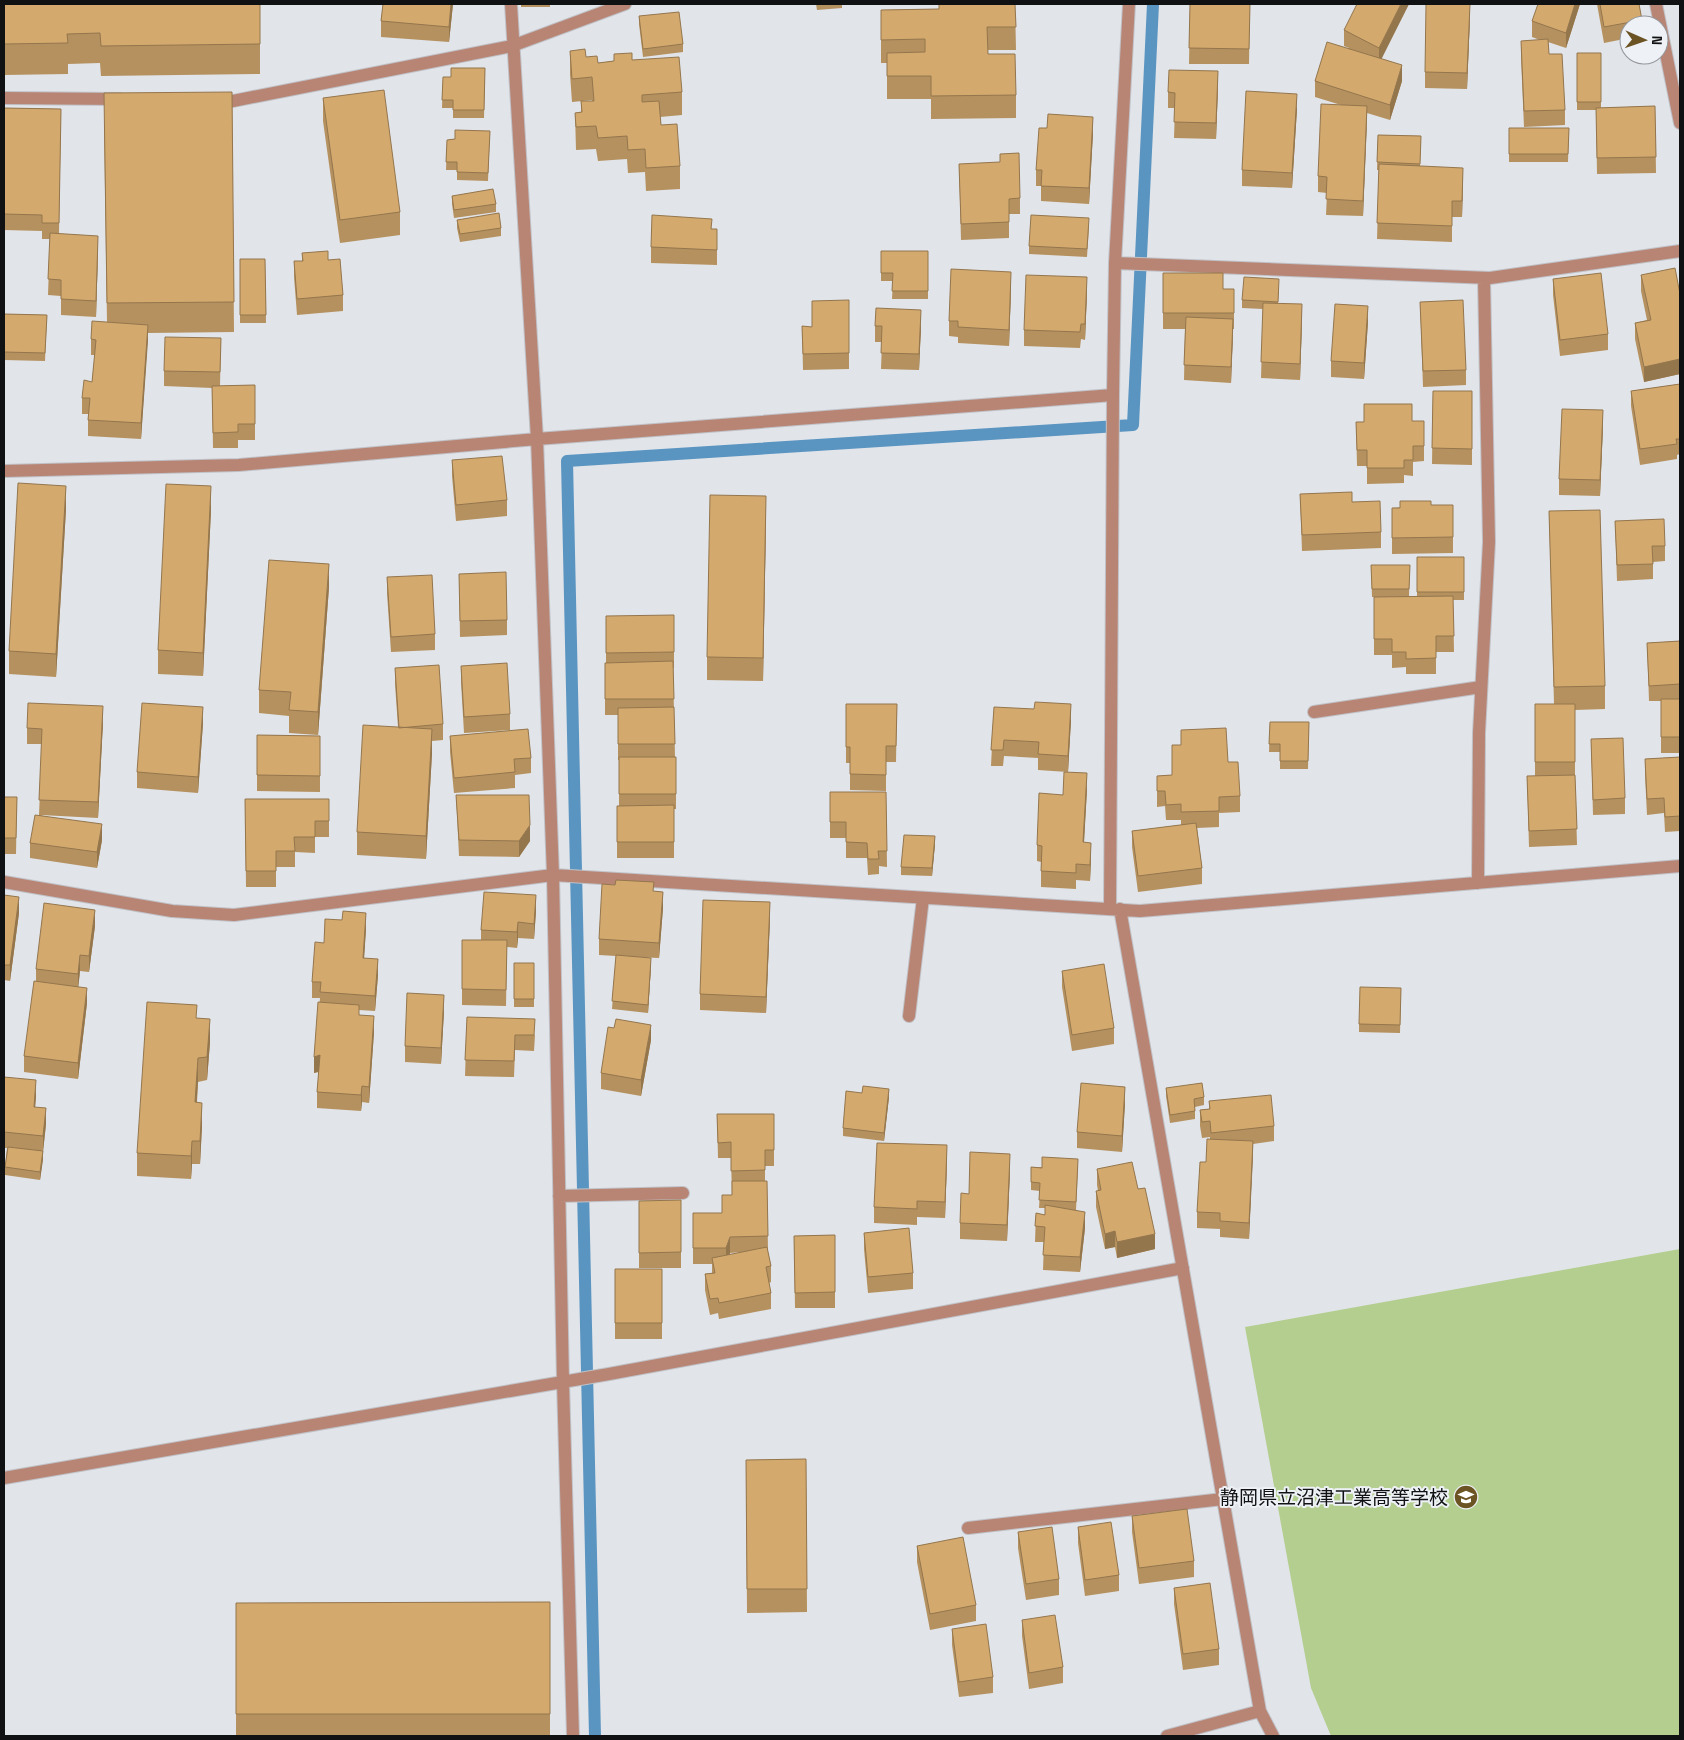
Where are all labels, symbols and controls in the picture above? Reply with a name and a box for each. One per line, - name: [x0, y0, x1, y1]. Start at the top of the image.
- north arrow: [1619, 15, 1669, 65]
- text: N: [1648, 35, 1666, 45]
- school or university icon: 静岡県立沼津工業高等学校: [1453, 1484, 1479, 1510]
- place label: 静岡県立沼津工業高等学校: [1220, 1485, 1448, 1510]

